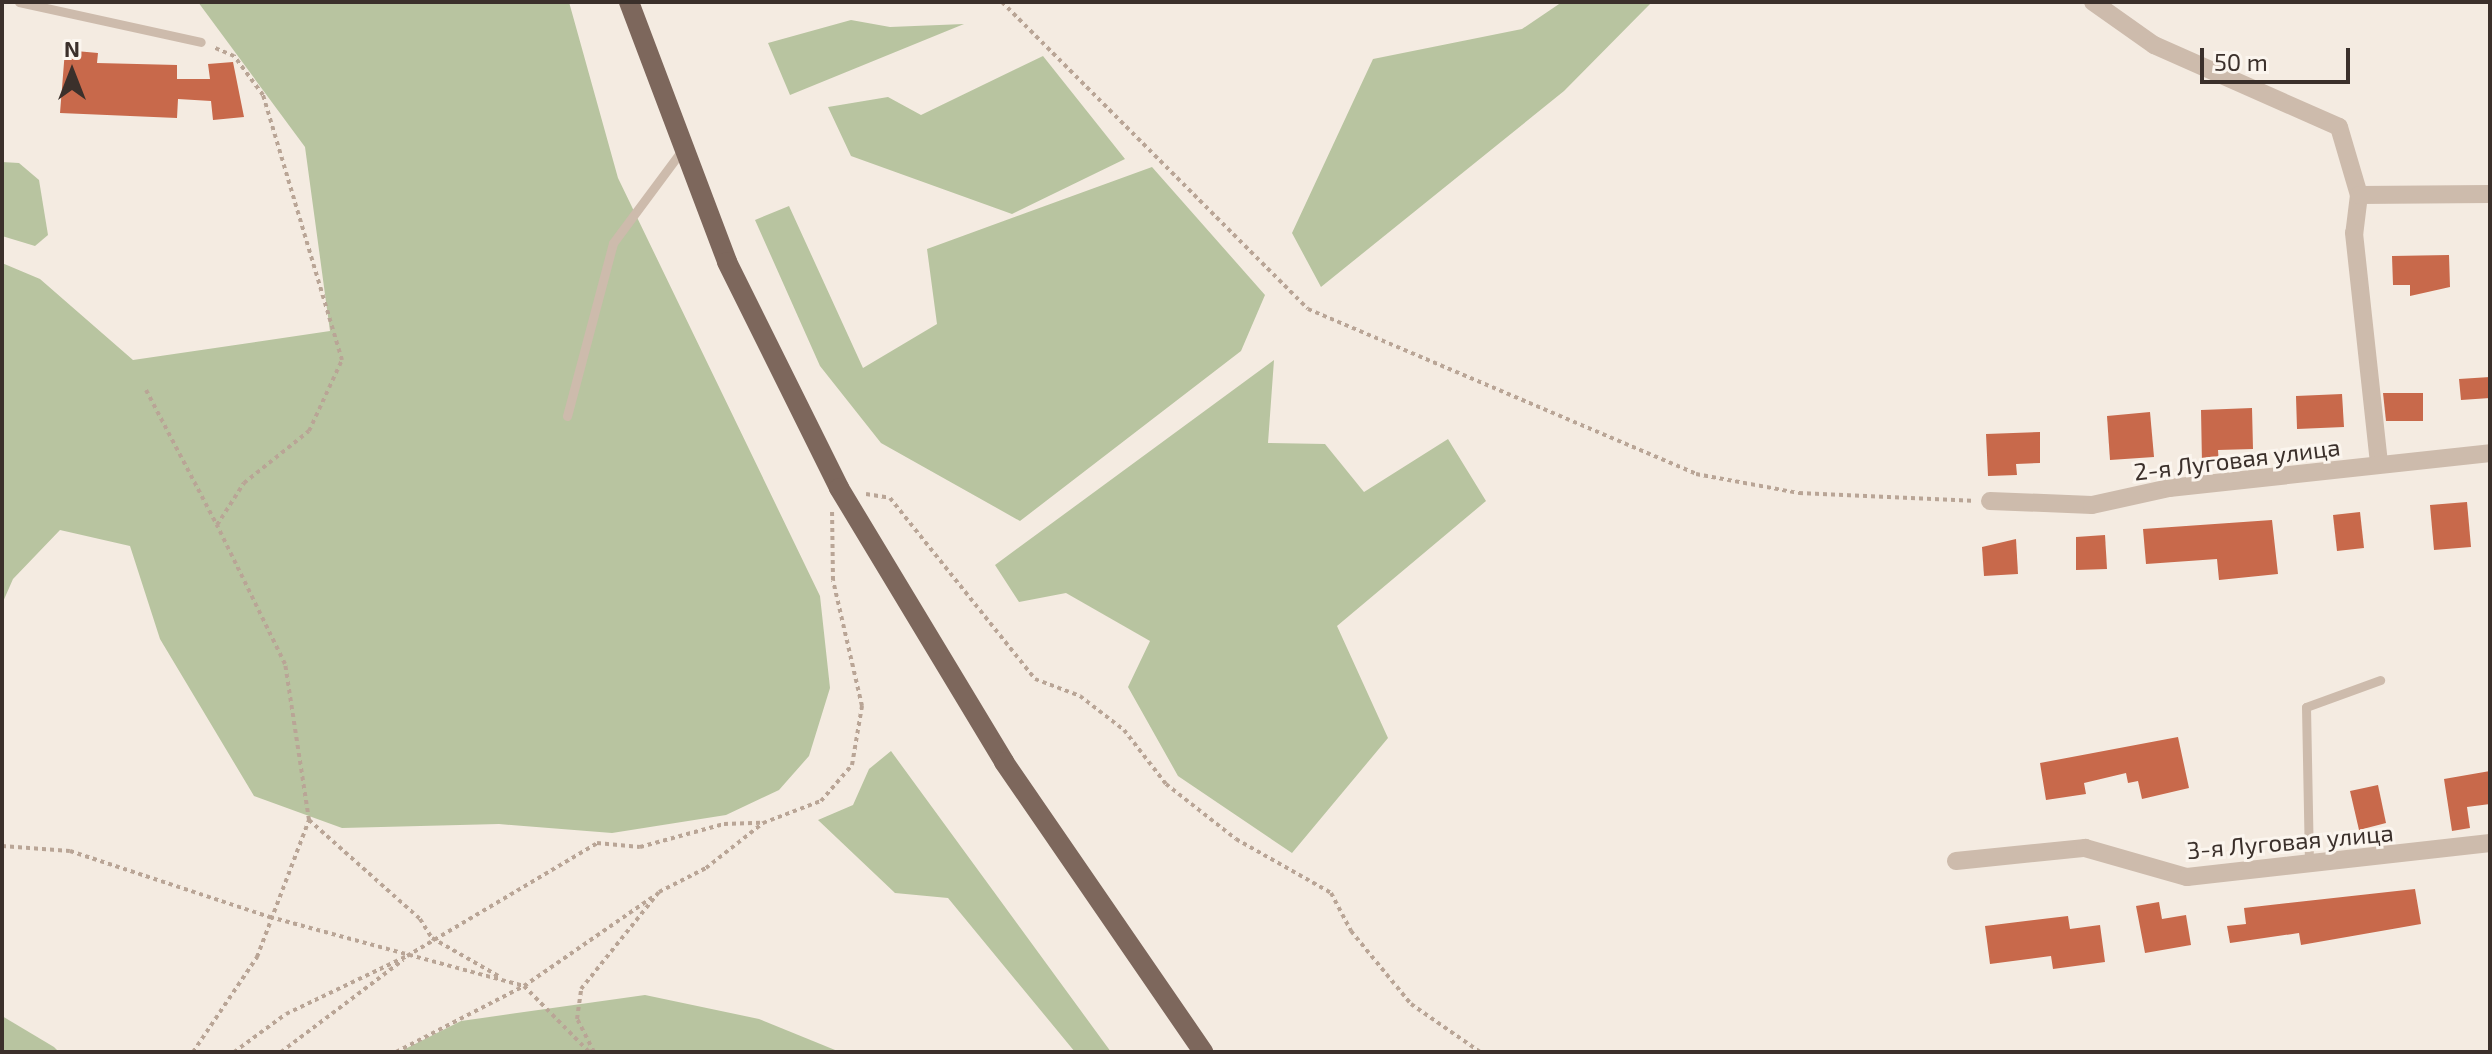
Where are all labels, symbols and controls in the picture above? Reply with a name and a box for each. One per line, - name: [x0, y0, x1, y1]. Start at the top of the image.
- north arrow: [32, 32, 112, 112]
- scale bar: [2204, 32, 2354, 82]
- text: N: [64, 35, 80, 61]
- text: 50 m: [2214, 47, 2268, 76]
- street label: 2-я Луговая улица: [2132, 432, 2342, 486]
- street label: 3-я Луговая улица: [2185, 818, 2395, 864]

